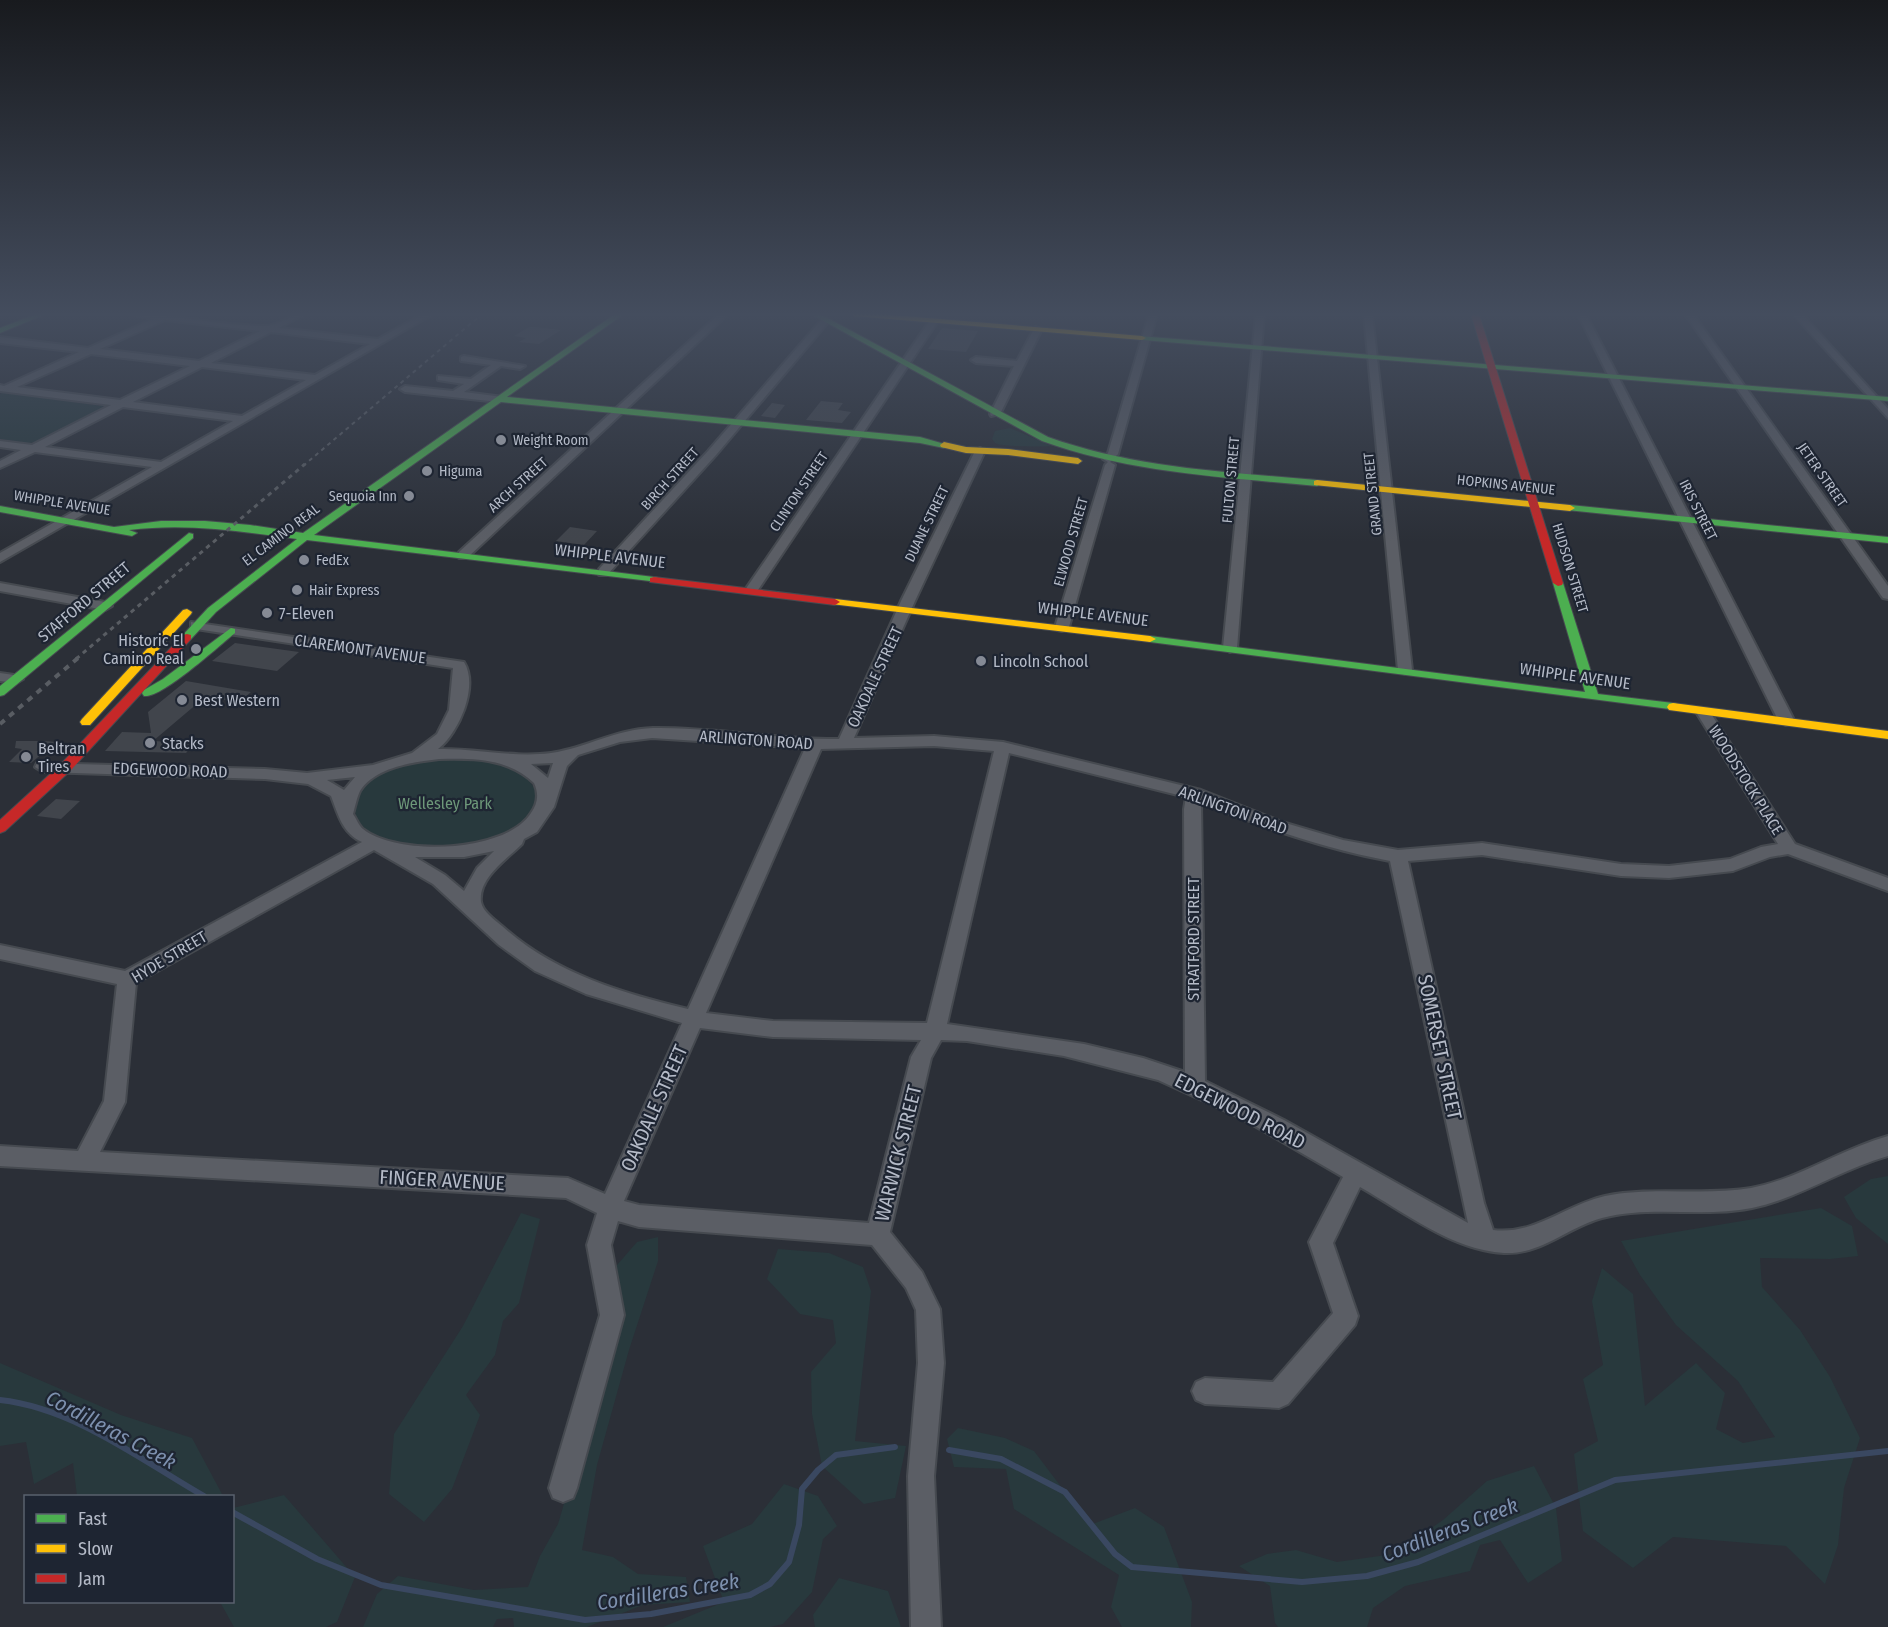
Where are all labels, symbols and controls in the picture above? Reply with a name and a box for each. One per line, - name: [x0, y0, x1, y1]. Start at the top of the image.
- place label: Weight Room: [513, 432, 589, 449]
- marker: Weight Room: [494, 433, 508, 447]
- street label: FULTON STREET: [1219, 436, 1243, 524]
- street label: JETER STREET: [1794, 440, 1851, 511]
- street label: BIRCH STREET: [638, 444, 703, 514]
- street label: CLINTON STREET: [766, 449, 832, 535]
- street label: GRAND STREET: [1360, 451, 1386, 536]
- street label: ARCH STREET: [485, 454, 552, 516]
- place label: Higuma: [439, 463, 483, 480]
- marker: Higuma: [420, 464, 434, 478]
- street label: HOPKINS AVENUE: [1456, 471, 1556, 499]
- street label: IRIS STREET: [1676, 477, 1721, 544]
- street label: DUANE STREET: [901, 483, 953, 565]
- street label: WHIPPLE AVENUE: [13, 487, 112, 519]
- place label: Sequoia Inn: [329, 488, 397, 505]
- marker: Sequoia Inn: [402, 489, 416, 503]
- street label: ELWOOD STREET: [1050, 495, 1092, 589]
- street label: EL CAMINO REAL: [239, 500, 323, 570]
- street label: HUDSON STREET: [1548, 521, 1592, 615]
- street label: WHIPPLE AVENUE: [554, 540, 666, 572]
- place label: FedEx: [316, 552, 350, 569]
- marker: FedEx: [297, 553, 311, 567]
- street label: STAFFORD STREET: [34, 558, 134, 646]
- place label: Hair Express: [309, 582, 379, 599]
- marker: Hair Express: [290, 583, 304, 597]
- street label: WHIPPLE AVENUE: [1037, 598, 1149, 630]
- place label: 7-Eleven: [279, 604, 334, 623]
- marker: 7-Eleven: [260, 606, 274, 620]
- street label: OAKDALE STREET: [843, 623, 907, 730]
- street label: CLAREMONT AVENUE: [293, 630, 427, 668]
- place label: Historic El Camino Real: [103, 631, 184, 668]
- marker: Historic El Camino Real: [189, 642, 203, 656]
- place label: Lincoln School: [993, 652, 1088, 671]
- marker: Lincoln School: [974, 654, 988, 668]
- street label: WHIPPLE AVENUE: [1519, 659, 1631, 693]
- place label: Best Western: [194, 691, 280, 710]
- marker: Best Western: [175, 693, 189, 707]
- street label: WOODSTOCK PLACE: [1705, 722, 1787, 838]
- street label: ARLINGTON ROAD: [699, 727, 813, 753]
- place label: Stacks: [162, 734, 204, 753]
- marker: Stacks: [143, 736, 157, 750]
- place label: Beltran Tires: [38, 739, 85, 776]
- marker: Beltran Tires: [19, 750, 33, 764]
- street label: EDGEWOOD ROAD: [112, 759, 228, 781]
- street label: ARLINGTON ROAD: [1176, 782, 1290, 838]
- park label: Wellesley Park: [398, 794, 493, 813]
- street label: STRATFORD STREET: [1184, 877, 1203, 1001]
- street label: HYDE STREET: [128, 927, 211, 987]
- street label: SOMERSET STREET: [1413, 972, 1467, 1122]
- street label: OAKDALE STREET: [615, 1040, 693, 1175]
- street label: EDGEWOOD ROAD: [1171, 1068, 1309, 1154]
- street label: WARWICK STREET: [869, 1082, 927, 1224]
- street label: FINGER AVENUE: [379, 1165, 505, 1195]
- water label: Cordilleras Creek: [41, 1385, 181, 1475]
- water label: Cordilleras Creek: [1378, 1492, 1522, 1568]
- legend: [24, 1495, 234, 1603]
- text: Fast: [78, 1508, 107, 1530]
- text: Slow: [78, 1538, 113, 1560]
- text: Jam: [78, 1568, 106, 1590]
- water label: Cordilleras Creek: [595, 1568, 741, 1616]

